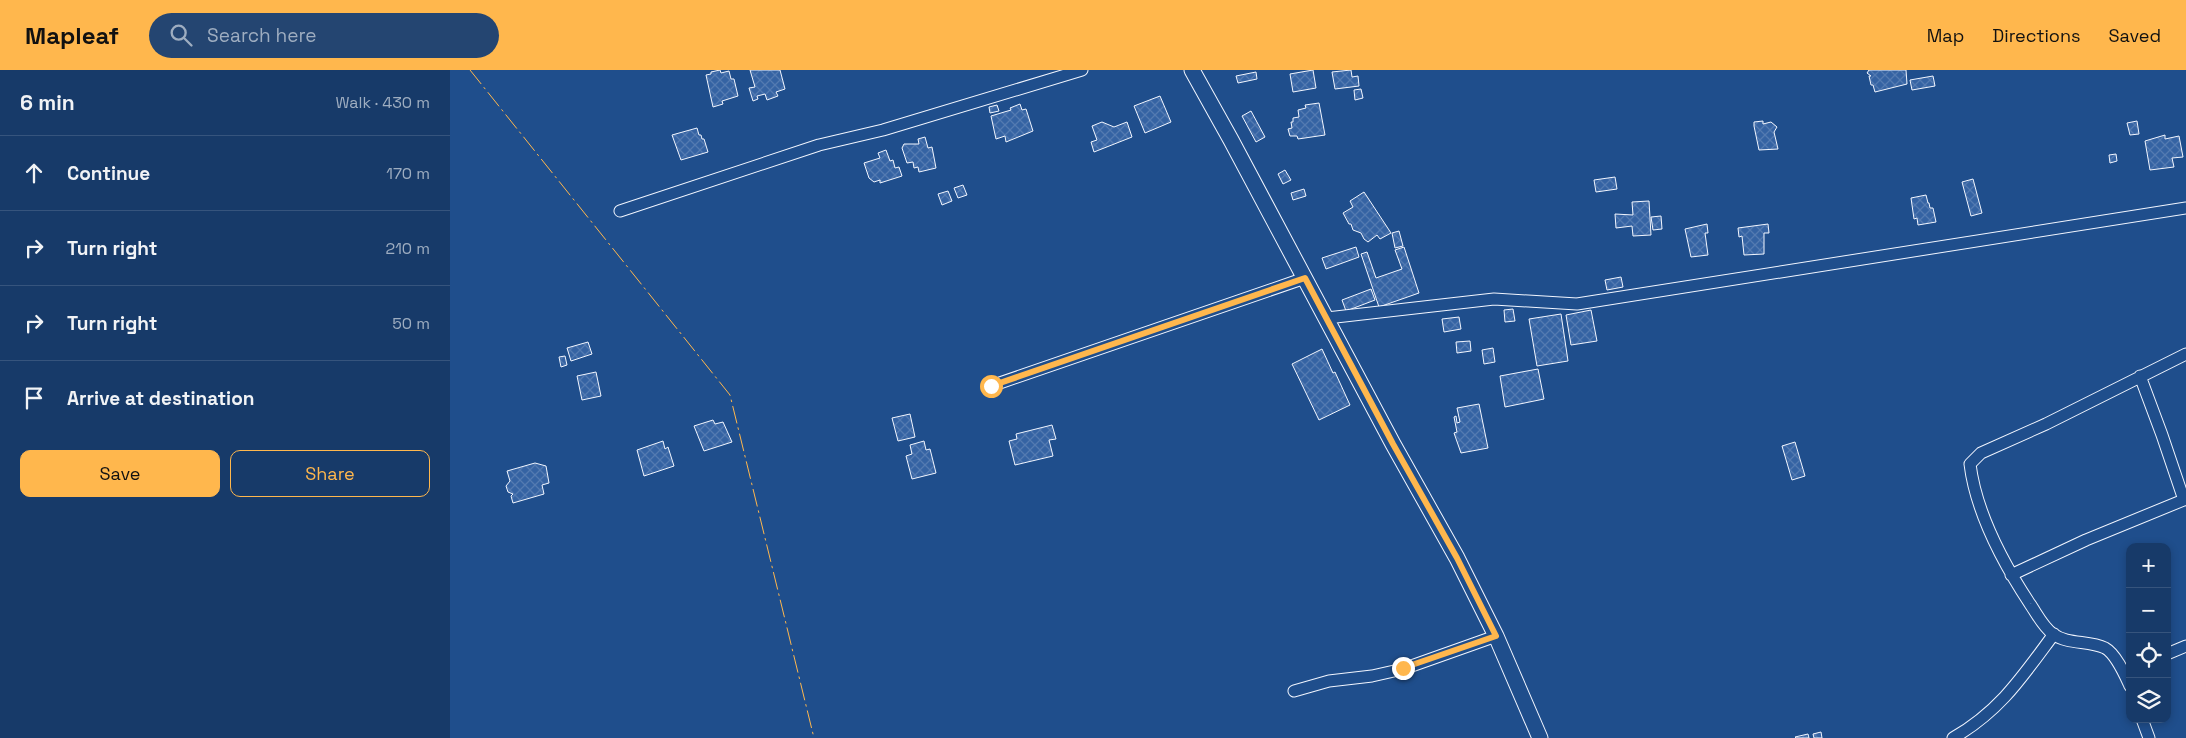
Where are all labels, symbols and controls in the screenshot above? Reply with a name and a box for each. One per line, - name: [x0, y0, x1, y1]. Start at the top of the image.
- search box: [149, 13, 499, 58]
- text: Mapleaf: [25, 20, 119, 51]
- icon: search: [167, 21, 195, 49]
- text: Search here: [207, 23, 317, 48]
- text: Map: [1927, 24, 1964, 47]
- text: Directions: [1992, 24, 2081, 47]
- text: Saved: [2109, 24, 2161, 47]
- text: 6 min: [20, 89, 75, 116]
- text: Walk · 430 m: [335, 92, 430, 113]
- icon: ahead: [20, 159, 48, 187]
- text: Continue: [67, 161, 150, 186]
- text: 170 m: [386, 163, 430, 184]
- icon: right: [20, 234, 48, 262]
- text: Turn right: [67, 236, 157, 261]
- text: 210 m: [386, 238, 430, 259]
- icon: right: [20, 309, 48, 337]
- text: Turn right: [67, 311, 157, 336]
- text: 50 m: [392, 313, 430, 334]
- route start: [980, 375, 1003, 398]
- icon: arrive: [20, 384, 48, 412]
- text: Arrive at destination: [67, 386, 255, 411]
- button: Save: [20, 450, 220, 497]
- button: Share: [230, 450, 430, 497]
- map controls: [2126, 543, 2171, 723]
- button: +: [2126, 543, 2171, 588]
- button: −: [2126, 588, 2171, 633]
- button: locate: [2126, 633, 2171, 678]
- route end: [1392, 657, 1415, 680]
- button: layers: [2126, 678, 2171, 723]

